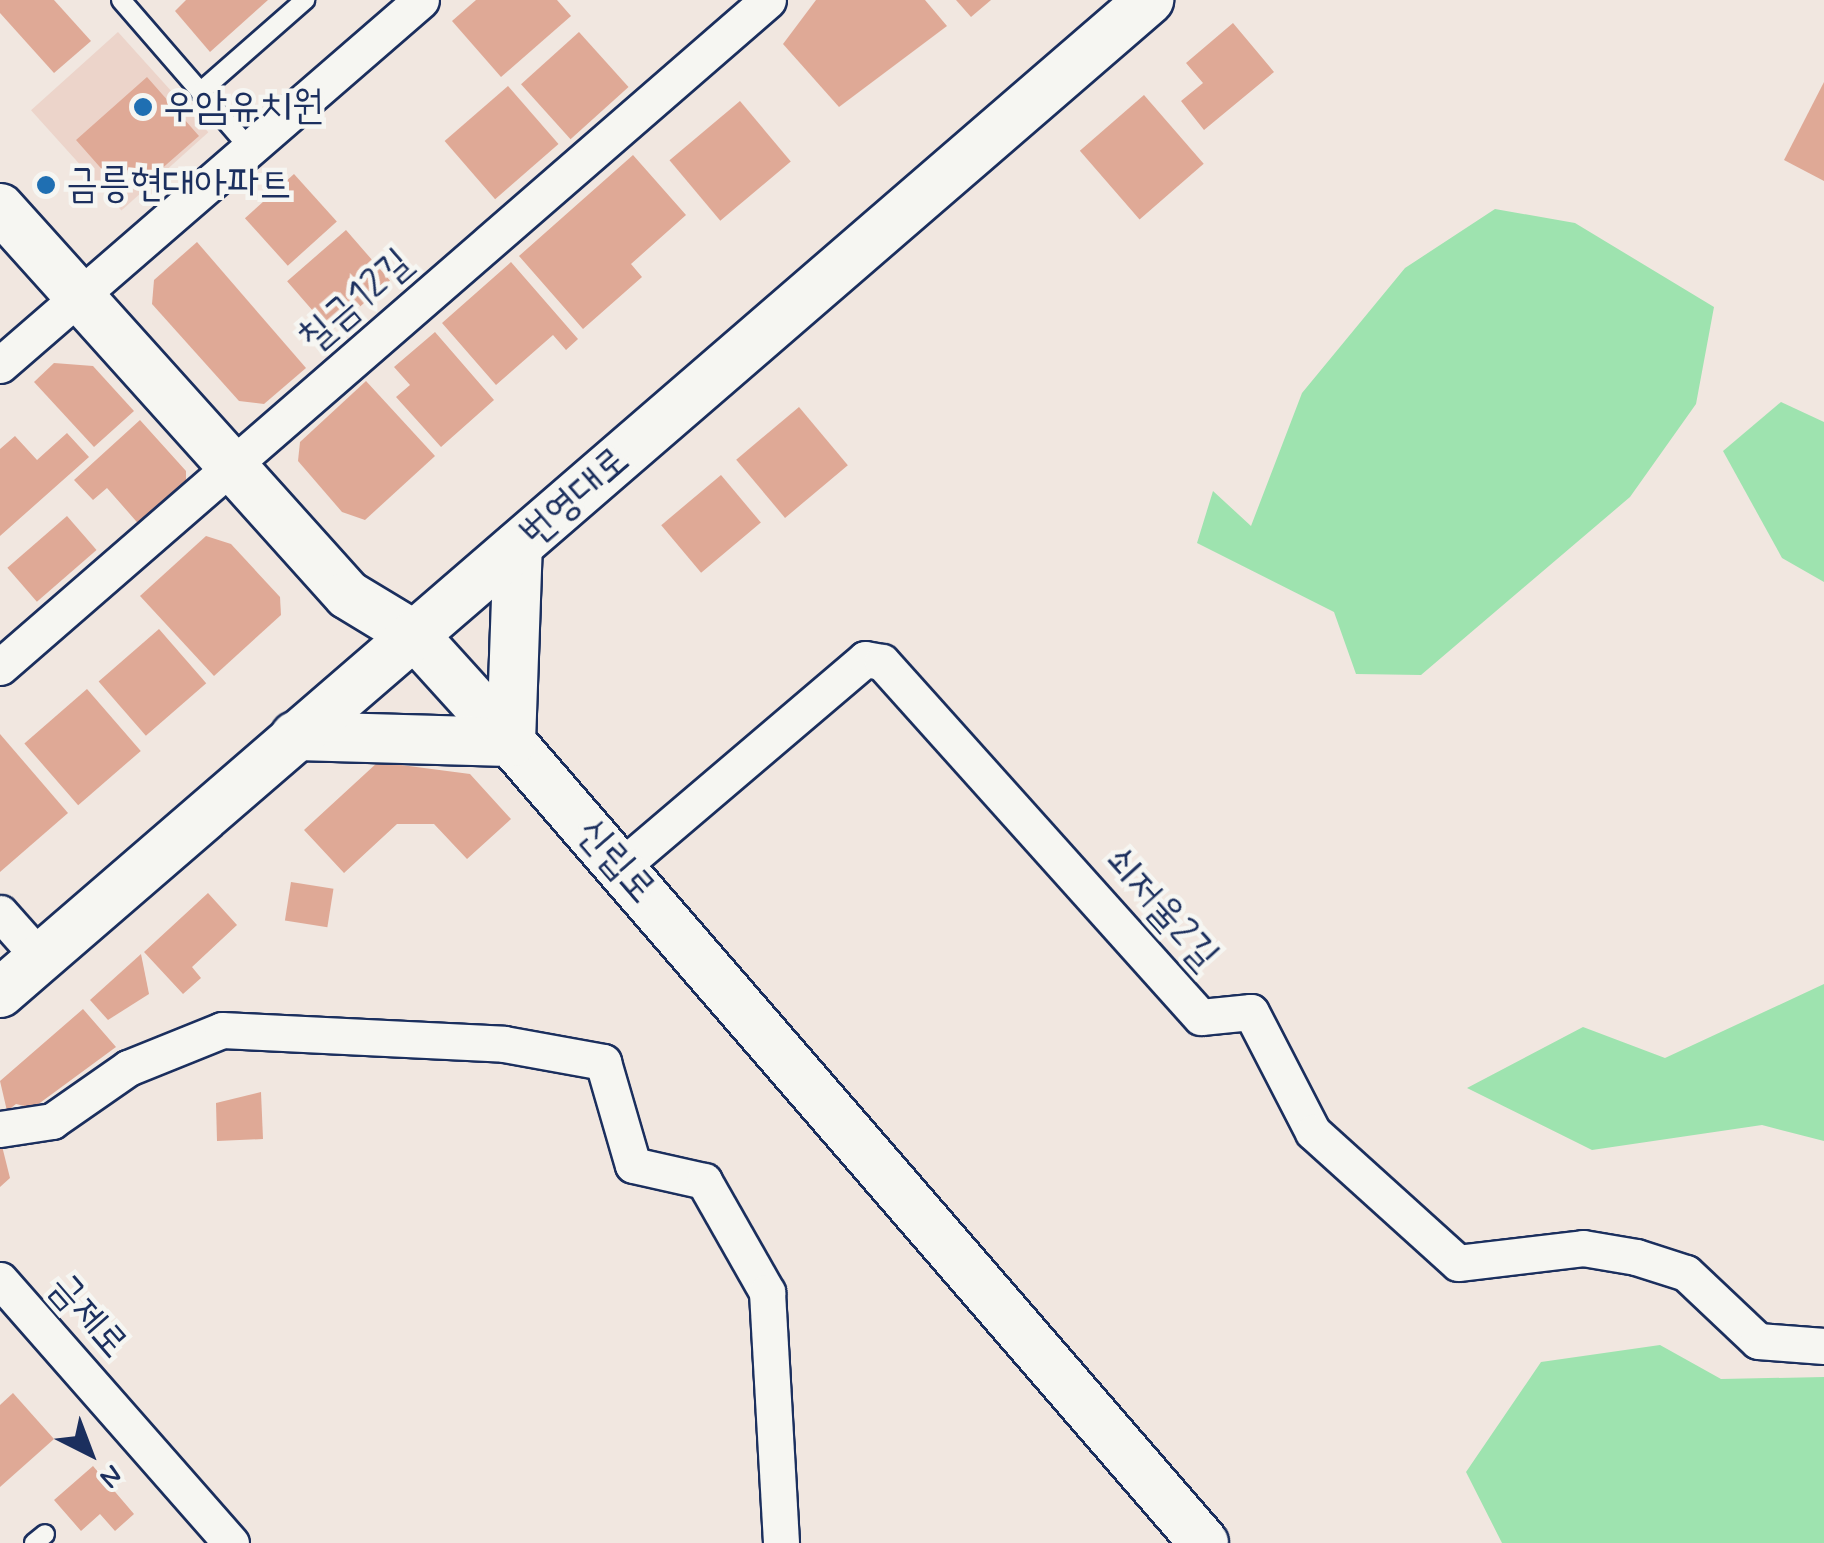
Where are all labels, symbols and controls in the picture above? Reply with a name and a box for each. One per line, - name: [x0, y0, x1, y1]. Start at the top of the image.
- place label: 우암유치원: [163, 83, 324, 131]
- marker: 우암유치원: [132, 96, 154, 118]
- place label: 금릉현대아파트: [66, 161, 291, 209]
- marker: 금릉현대아파트: [35, 174, 57, 196]
- street label: 칠금12길: [290, 239, 422, 363]
- street label: 번영대로: [511, 437, 639, 557]
- street label: 신립로: [566, 809, 666, 913]
- street label: 쇠저울2길: [1094, 838, 1228, 980]
- street label: 금제로: [38, 1264, 138, 1368]
- north arrow: [40, 1403, 140, 1503]
- text: N: [91, 1456, 130, 1496]

